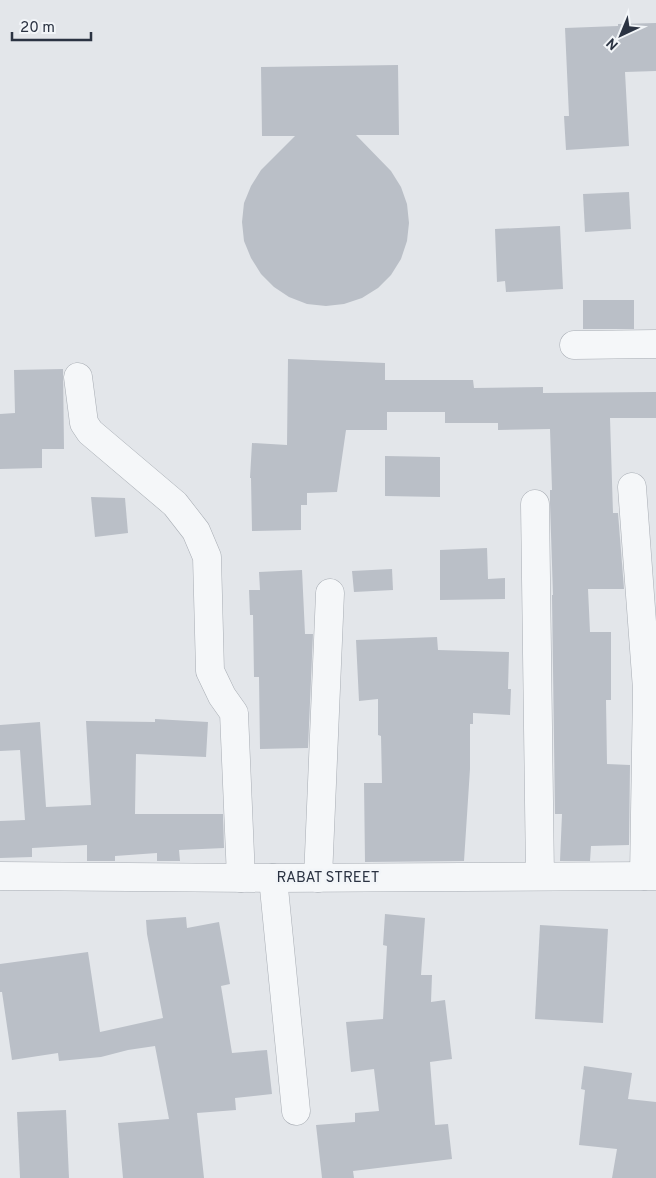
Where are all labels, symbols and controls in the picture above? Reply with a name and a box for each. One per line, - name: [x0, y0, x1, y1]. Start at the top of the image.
- scale bar: [12, 10, 91, 42]
- north arrow: [596, 10, 646, 60]
- text: 20 m: [20, 19, 55, 38]
- text: N: [603, 34, 623, 53]
- street label: RABAT STREET: [277, 869, 379, 888]

